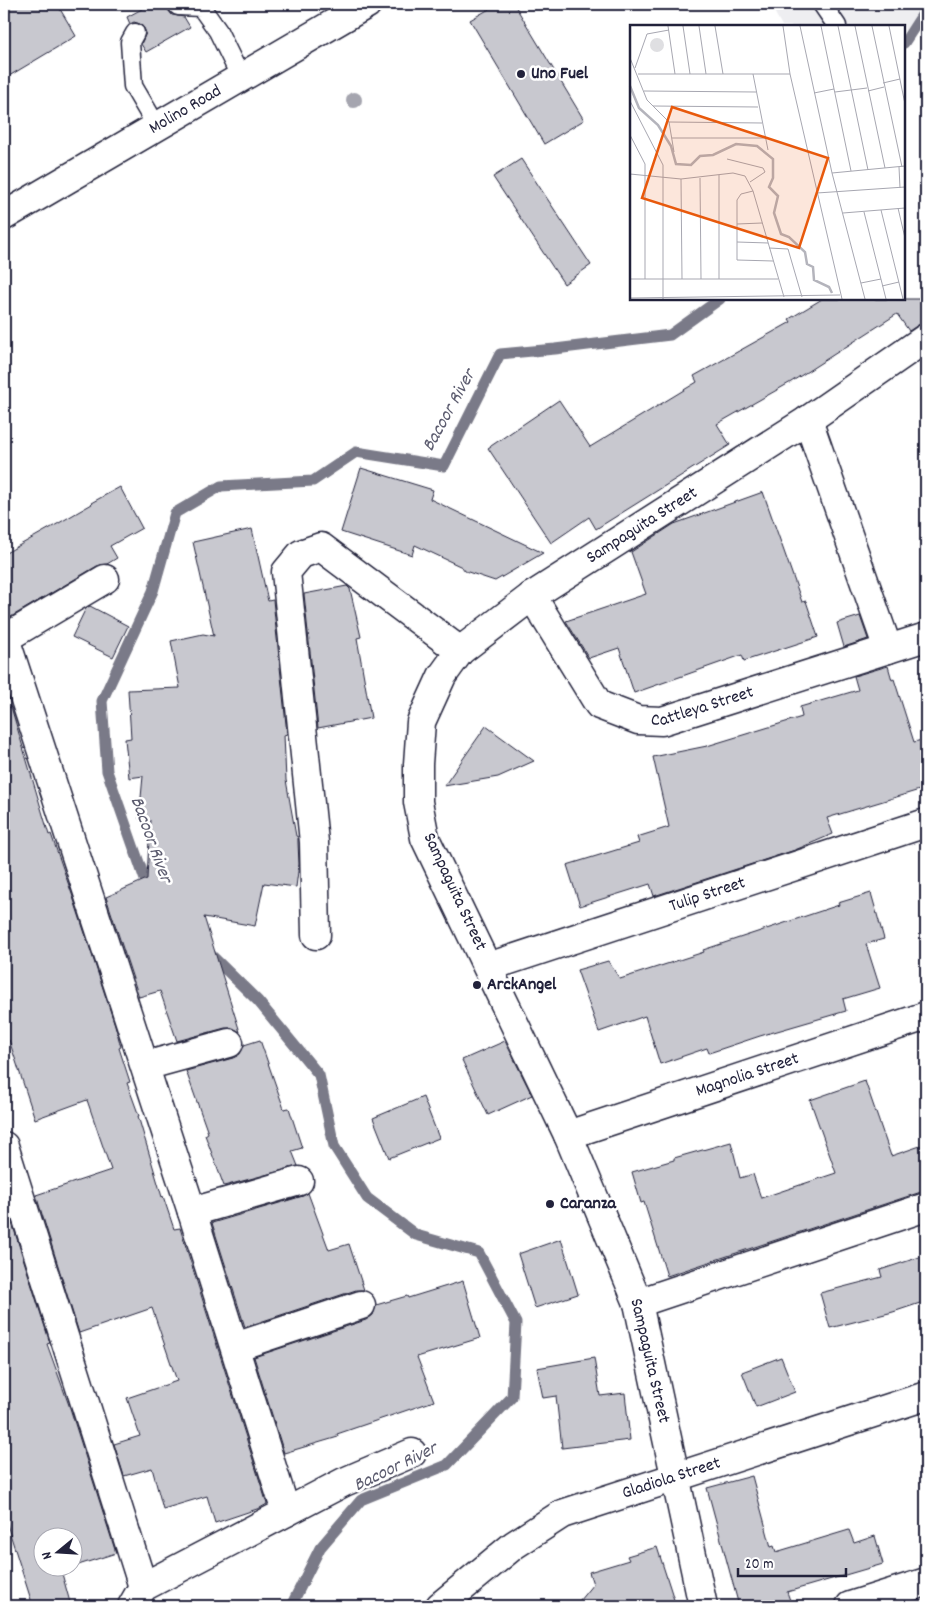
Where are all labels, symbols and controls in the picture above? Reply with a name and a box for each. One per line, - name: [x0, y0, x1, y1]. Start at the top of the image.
- inset map: [630, 25, 905, 300]
- place label: Uno Fuel: [531, 62, 589, 87]
- marker: Uno Fuel: [515, 68, 527, 80]
- street label: Molino Road: [144, 79, 226, 141]
- water label: Bacoor River: [416, 363, 485, 457]
- street label: Sampaguita Street: [582, 481, 703, 571]
- street label: Cattleya Street: [650, 680, 757, 734]
- water label: Bacoor River: [122, 793, 179, 889]
- street label: Sampaguita Street: [416, 829, 492, 955]
- street label: Tulip Street: [666, 871, 749, 919]
- place label: ArckAngel: [487, 973, 557, 998]
- marker: ArckAngel: [471, 979, 483, 991]
- street label: Magnolia Street: [693, 1047, 802, 1104]
- place label: Caranza: [560, 1192, 617, 1217]
- marker: Caranza: [544, 1198, 556, 1210]
- street label: Sampaguita Street: [622, 1296, 676, 1426]
- water label: Bacoor River: [350, 1435, 444, 1500]
- street label: Gladiola Street: [619, 1451, 724, 1506]
- north arrow: [32, 1528, 82, 1578]
- scale bar: [738, 1545, 845, 1577]
- text: N: [37, 1549, 58, 1562]
- text: 20 m: [745, 1554, 773, 1576]

